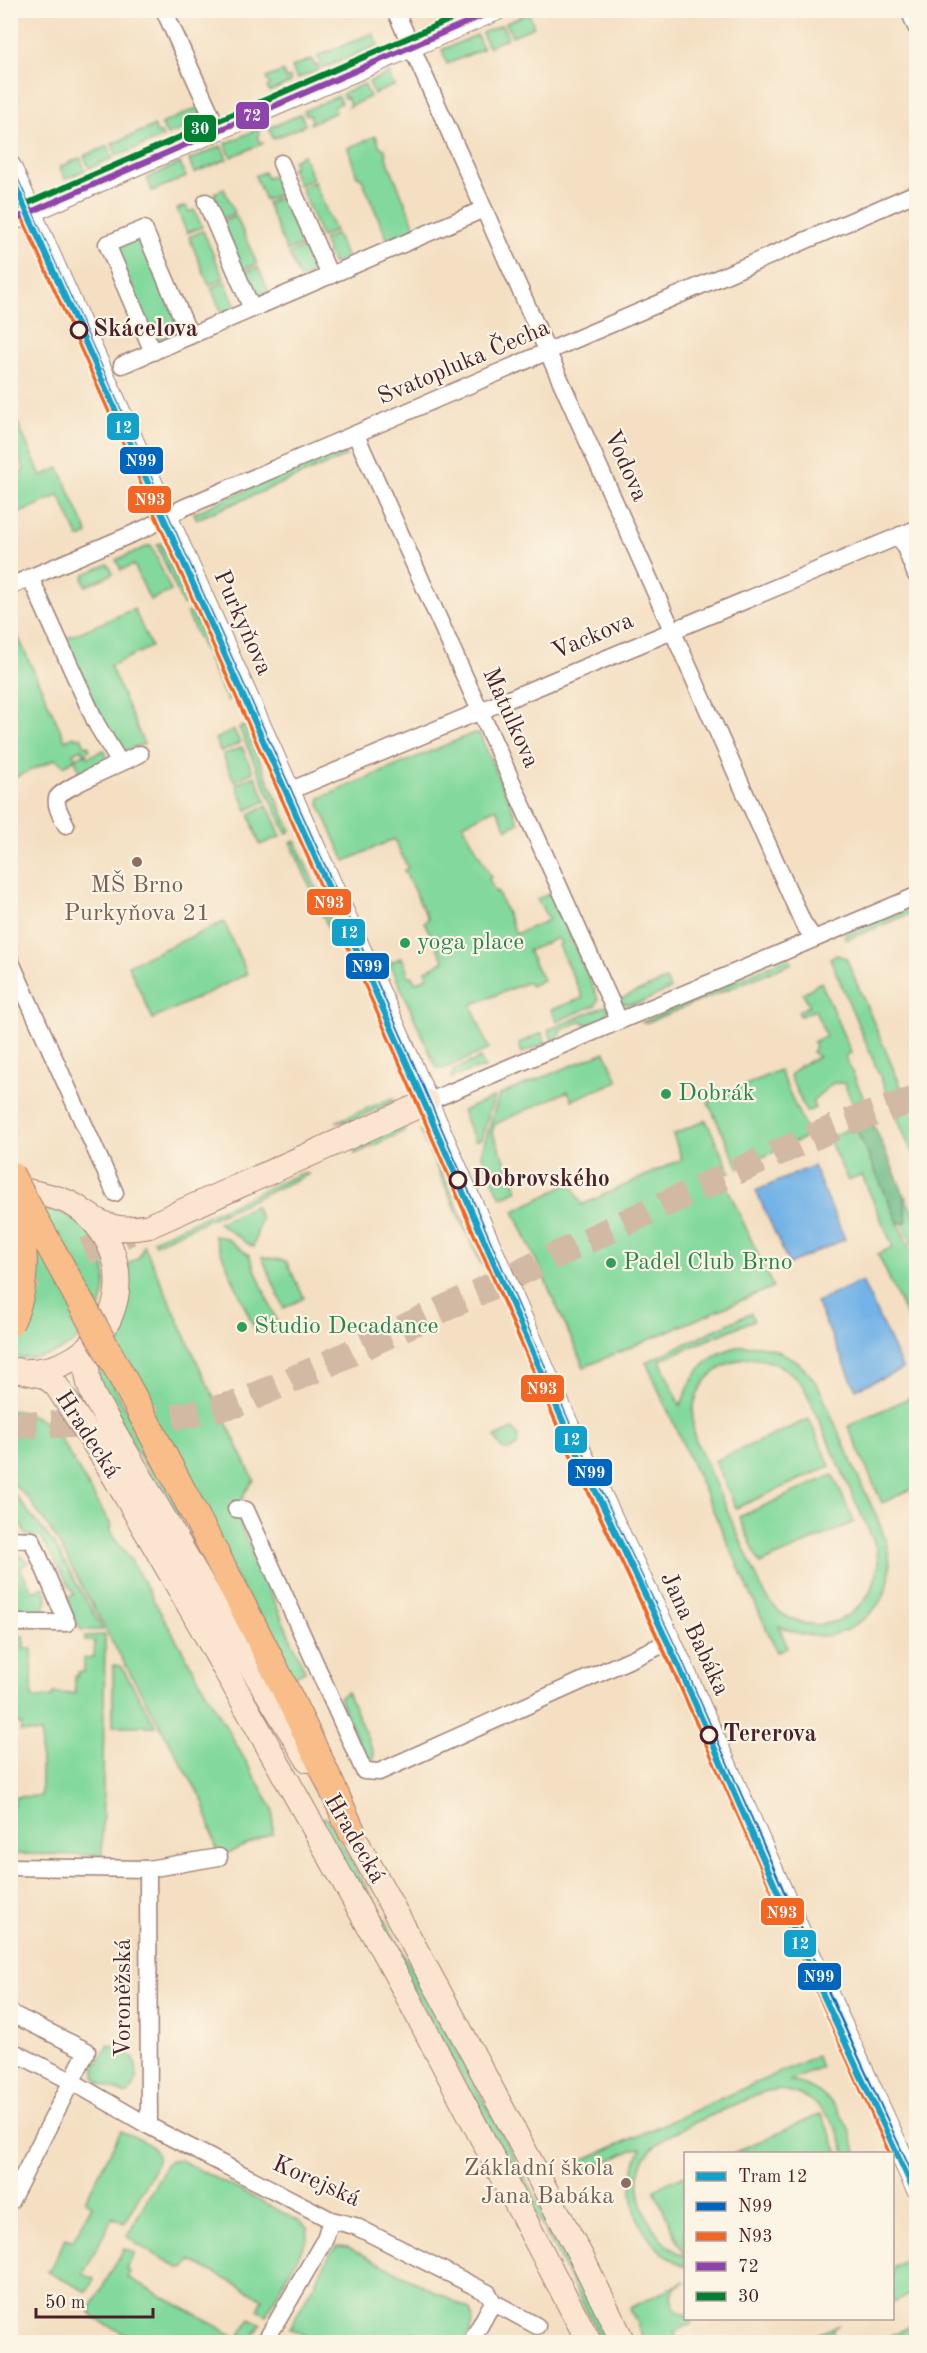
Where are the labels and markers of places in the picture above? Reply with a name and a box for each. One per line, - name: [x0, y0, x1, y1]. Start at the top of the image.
- place label: Skácelova: [93, 318, 198, 342]
- marker: Skácelova: [70, 321, 88, 339]
- marker: MŠ Brno Purkyňova 21: [130, 855, 144, 869]
- place label: MŠ Brno Purkyňova 21: [64, 869, 210, 926]
- place label: yoga place: [417, 931, 524, 955]
- marker: yoga place: [398, 936, 412, 950]
- place label: Dobrák: [678, 1082, 755, 1106]
- marker: Dobrák: [659, 1087, 673, 1101]
- place label: Dobrovského: [472, 1168, 610, 1192]
- marker: Dobrovského: [449, 1171, 467, 1189]
- place label: Padel Club Brno: [623, 1251, 793, 1275]
- marker: Padel Club Brno: [604, 1256, 618, 1270]
- place label: Studio Decadance: [254, 1315, 439, 1339]
- marker: Studio Decadance: [235, 1320, 249, 1334]
- place label: Tererova: [723, 1723, 817, 1747]
- marker: Tererova: [700, 1726, 718, 1744]
- place label: Základní škola Jana Babáka: [464, 2157, 614, 2209]
- marker: Základní škola Jana Babáka: [619, 2176, 633, 2190]

